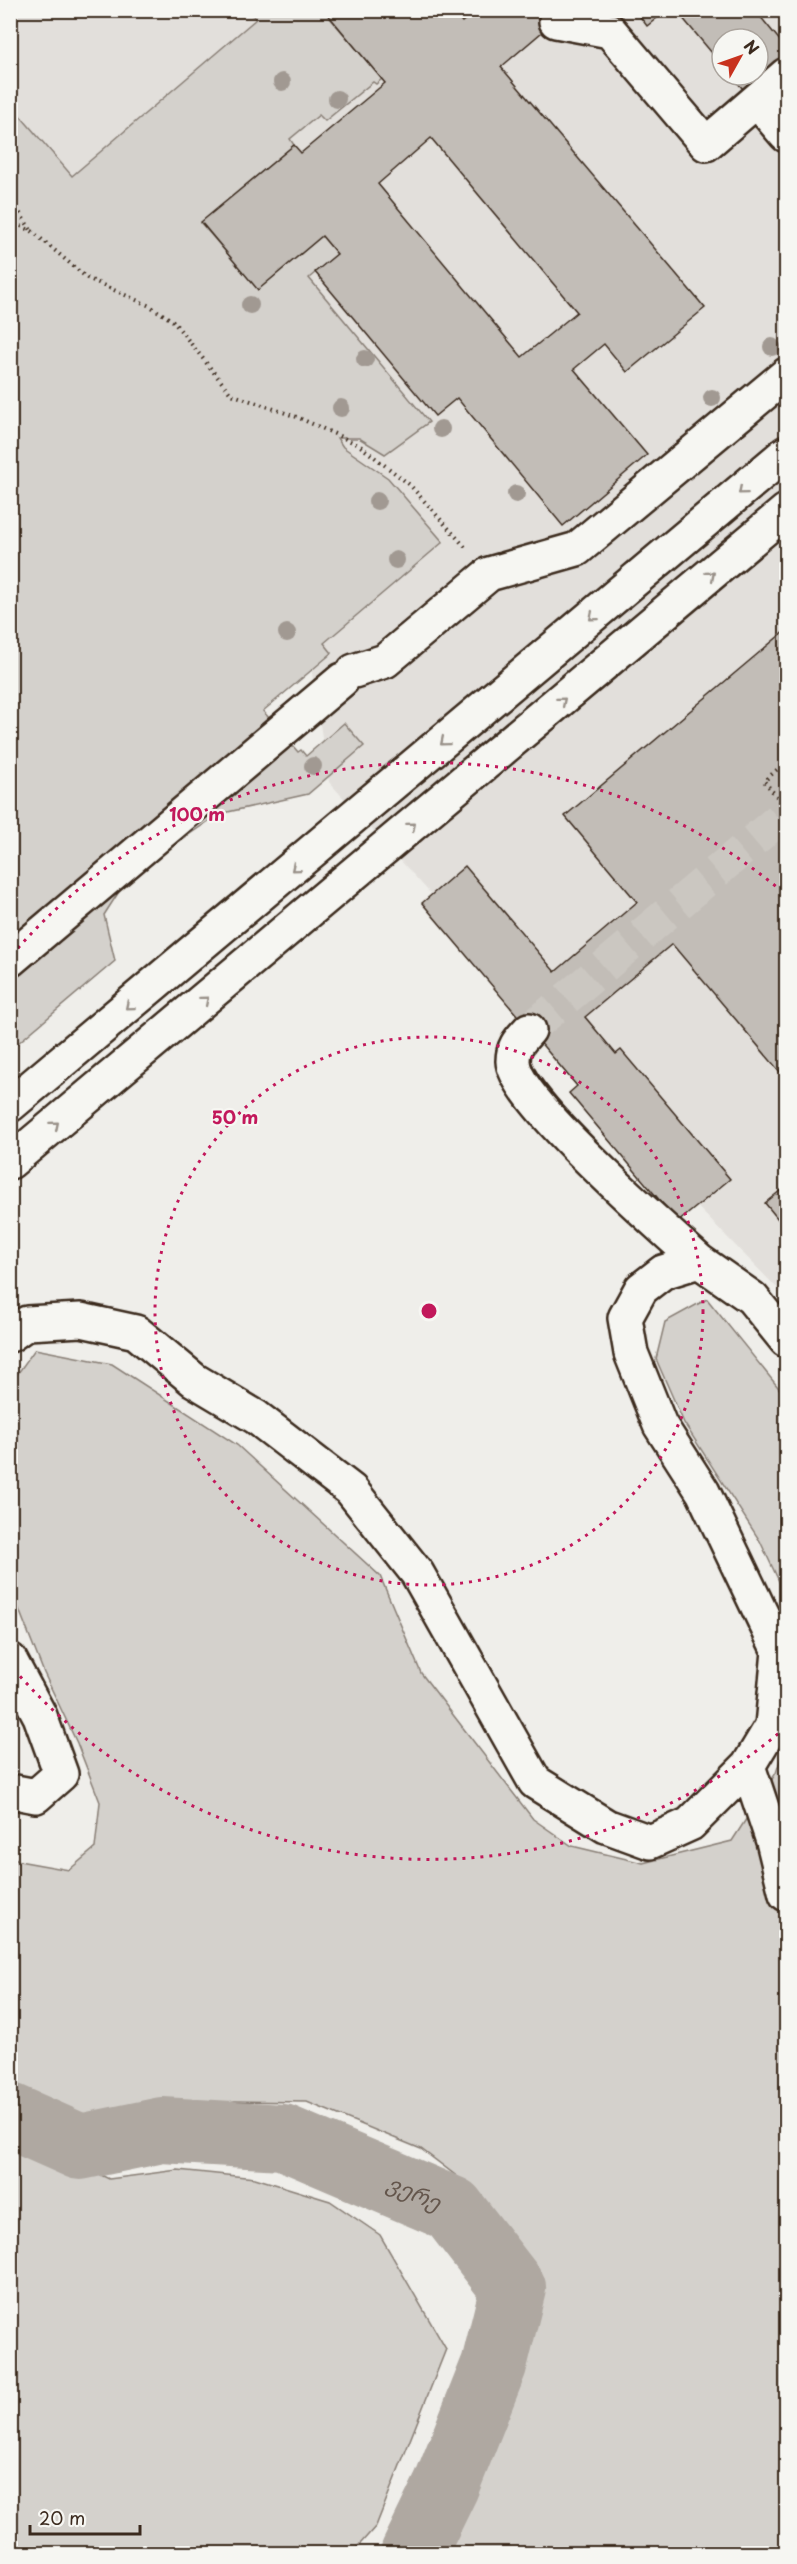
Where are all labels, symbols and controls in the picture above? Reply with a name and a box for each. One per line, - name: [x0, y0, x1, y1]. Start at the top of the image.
- north arrow: [710, 27, 770, 87]
- text: N: [739, 34, 766, 59]
- one-way arrow: [738, 484, 749, 495]
- one-way arrow: [704, 571, 715, 582]
- one-way arrow: [589, 609, 600, 620]
- one-way arrow: [555, 697, 566, 708]
- one-way arrow: [440, 735, 451, 746]
- text: 100 m: [169, 800, 225, 827]
- one-way arrow: [405, 822, 416, 833]
- one-way arrow: [291, 861, 302, 872]
- one-way arrow: [198, 996, 209, 1007]
- one-way arrow: [125, 999, 136, 1010]
- text: 50 m: [212, 1103, 258, 1130]
- one-way arrow: [48, 1121, 59, 1132]
- centre of rings: [419, 1301, 439, 1321]
- water label: ვერე: [382, 2165, 448, 2218]
- scale bar: [30, 2498, 140, 2536]
- text: 20 m: [39, 2504, 85, 2531]

